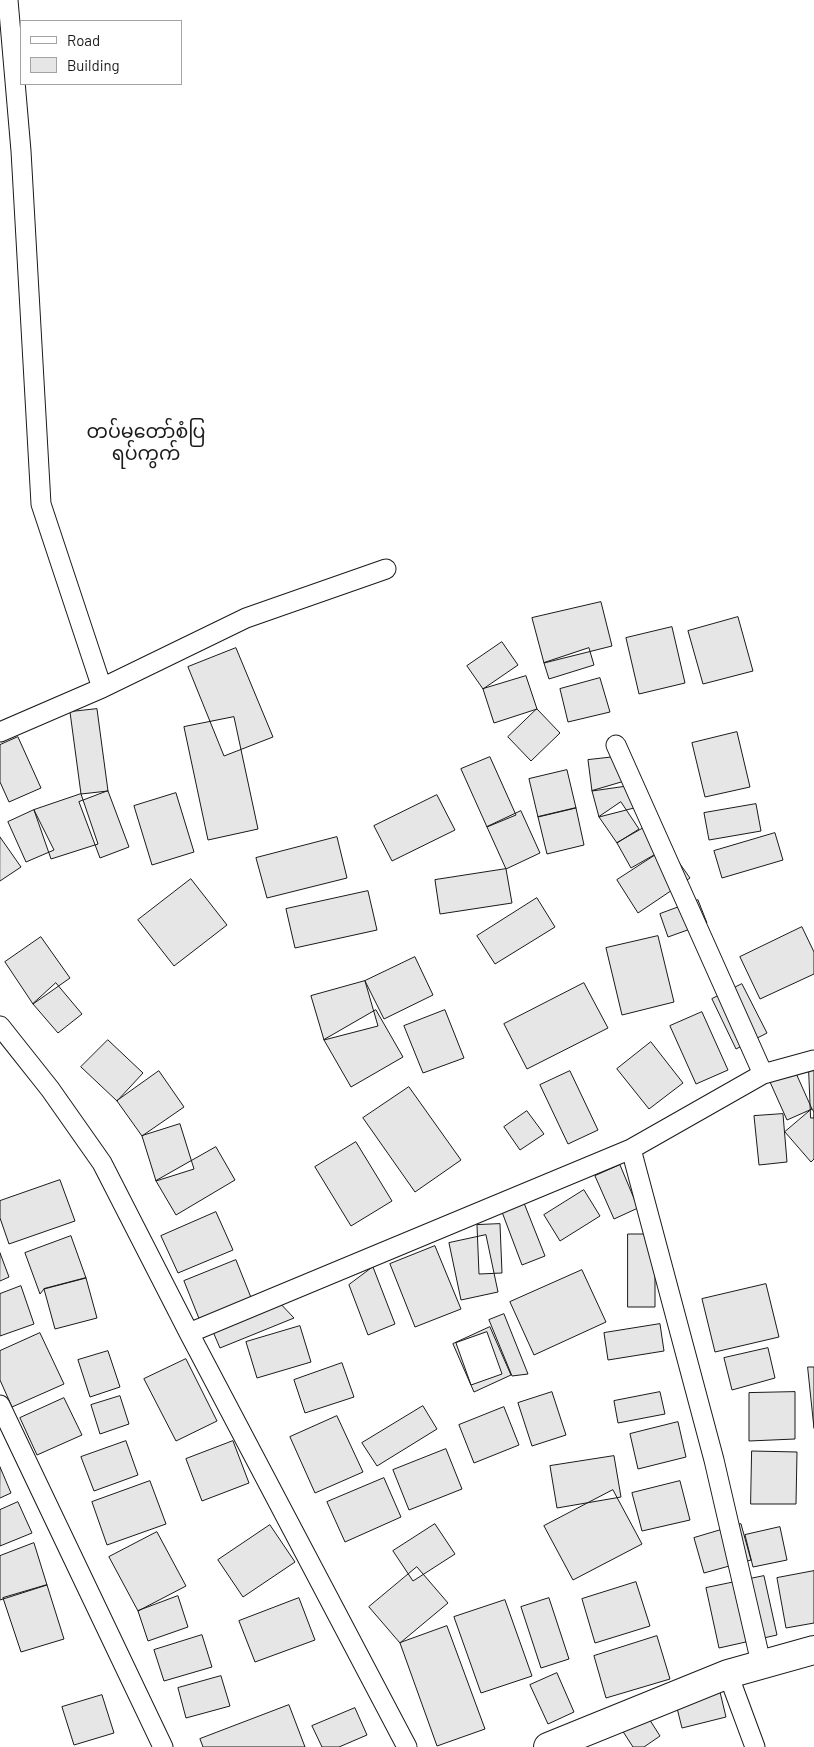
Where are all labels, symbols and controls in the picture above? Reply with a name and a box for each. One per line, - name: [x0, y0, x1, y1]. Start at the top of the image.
- legend: [20, 20, 182, 85]
- text: Road: [67, 31, 100, 49]
- text: Building: [67, 56, 120, 74]
- district label: တပ်မတော်စံပြ ရပ်ကွက်: [87, 421, 205, 465]

